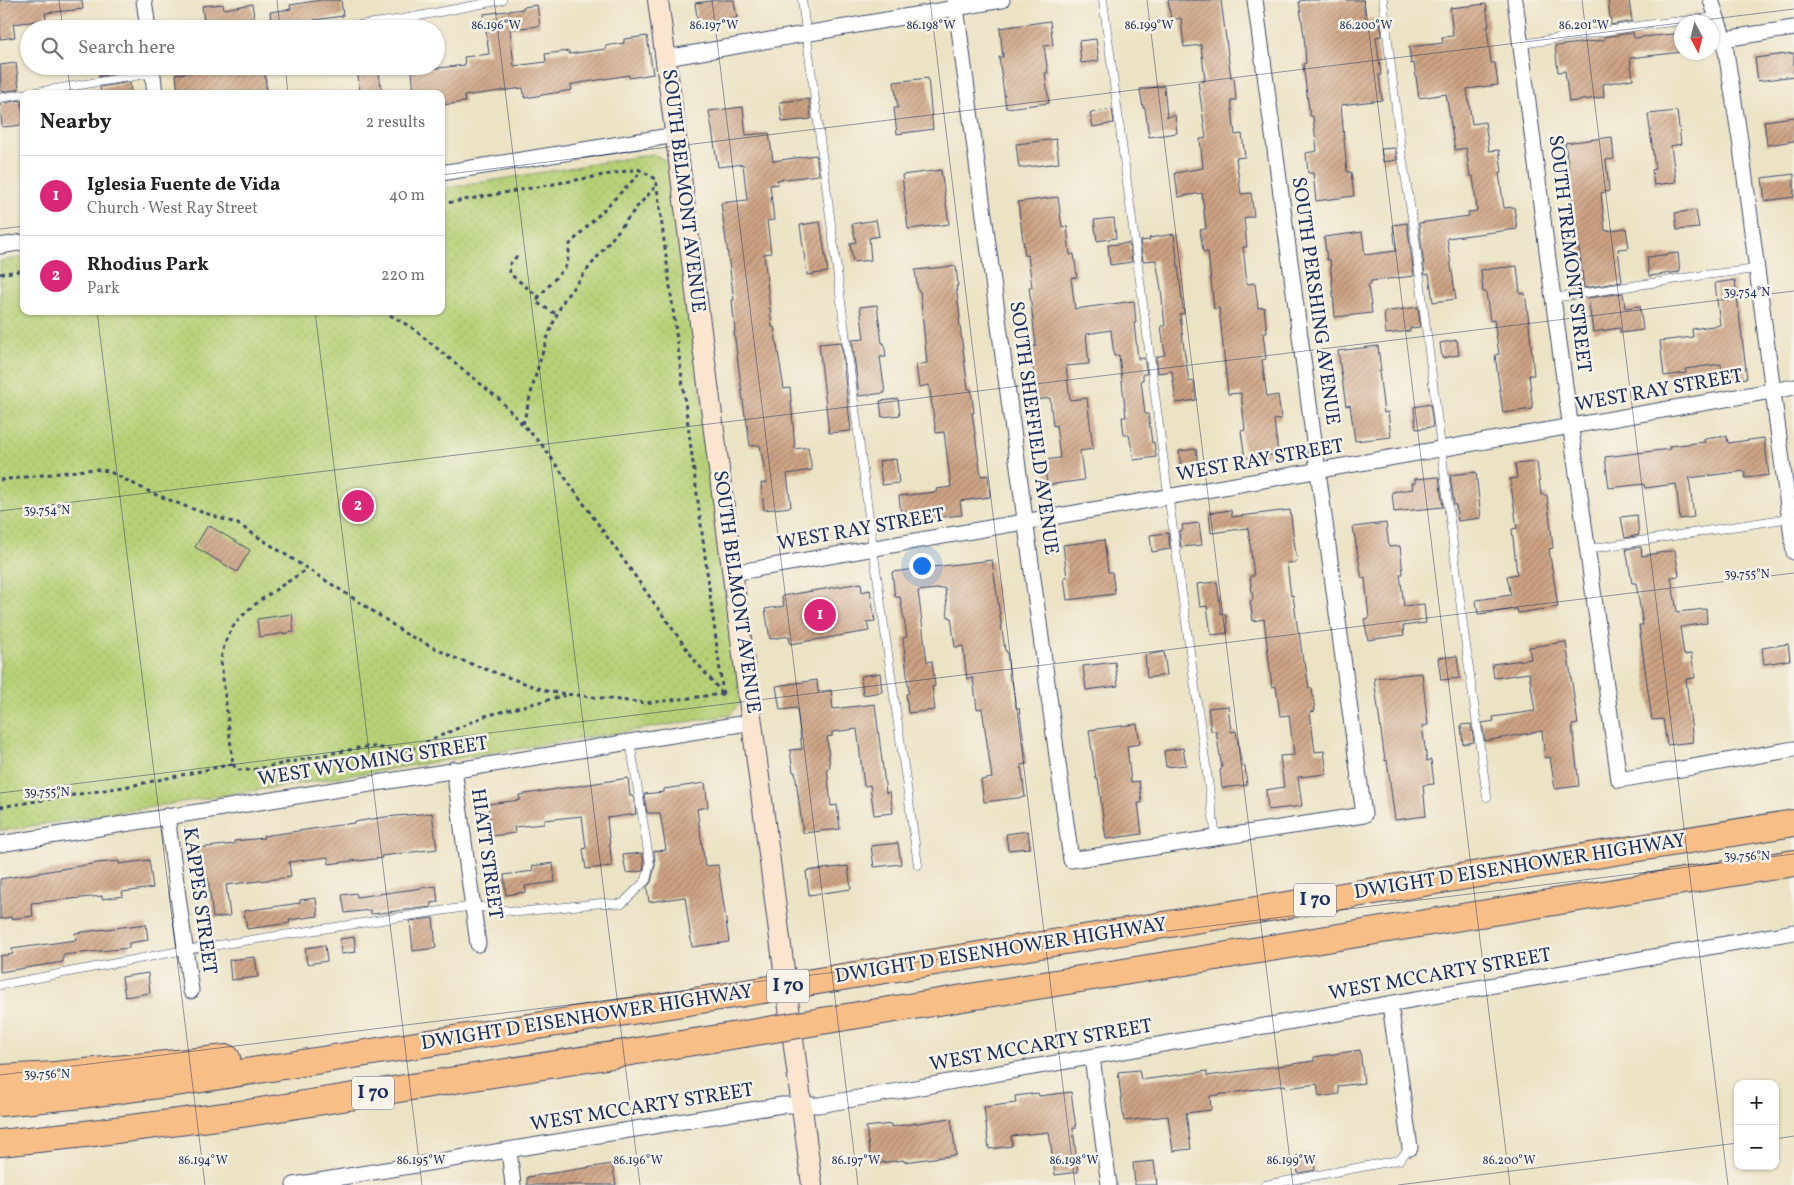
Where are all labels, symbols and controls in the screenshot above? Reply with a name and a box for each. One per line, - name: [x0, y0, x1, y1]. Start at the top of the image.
- north arrow: [1674, 15, 1719, 60]
- text: 86.196°W: [471, 18, 521, 34]
- text: 86.197°W: [690, 18, 738, 34]
- text: 86.198°W: [906, 18, 956, 34]
- text: 86.199°W: [1124, 18, 1174, 34]
- text: 86.200°W: [1340, 18, 1392, 34]
- text: 86.201°W: [1559, 18, 1609, 34]
- search box: [20, 20, 445, 75]
- icon: search: [38, 34, 66, 62]
- text: Search here: [78, 35, 175, 61]
- street label: SOUTH BELMONT AVENUE: [654, 67, 712, 315]
- text: Nearby: [40, 108, 111, 137]
- text: 2 results: [366, 112, 425, 134]
- street label: SOUTH TREMONT STREET: [1541, 134, 1598, 375]
- text: Iglesia Fuente de Vida: [87, 172, 280, 198]
- street label: SOUTH PERSHING AVENUE: [1284, 175, 1346, 427]
- text: 1: [53, 185, 59, 207]
- text: 40 m: [389, 185, 425, 207]
- text: Church · West Ray Street: [87, 198, 258, 220]
- text: Rhodius Park: [87, 252, 209, 278]
- text: 2: [52, 265, 60, 287]
- text: 220 m: [381, 265, 425, 287]
- text: Park: [87, 278, 120, 300]
- text: 39.754°N: [1724, 285, 1770, 301]
- street label: SOUTH SHEFFIELD AVENUE: [1001, 299, 1065, 557]
- street label: WEST RAY STREET: [1573, 362, 1745, 420]
- street label: WEST RAY STREET: [1174, 432, 1346, 490]
- street label: SOUTH BELMONT AVENUE: [705, 469, 767, 715]
- pin: 2: [342, 487, 374, 525]
- street label: WEST RAY STREET: [775, 501, 947, 559]
- text: 39.754°N: [24, 503, 70, 519]
- your location: [909, 553, 935, 579]
- text: 39.755°N: [1724, 567, 1770, 583]
- pin: 1: [804, 596, 836, 634]
- street label: WEST WYOMING STREET: [256, 730, 490, 794]
- text: 39.755°N: [24, 785, 70, 801]
- street label: HIATT STREET: [463, 787, 509, 922]
- street label: KAPPES STREET: [175, 826, 223, 977]
- street label: DWIGHT D EISENHOWER HIGHWAY: [1352, 827, 1688, 907]
- text: 39.756°N: [1724, 849, 1770, 865]
- road number: I 70: [1294, 884, 1336, 916]
- street label: DWIGHT D EISENHOWER HIGHWAY: [833, 911, 1169, 991]
- street label: WEST MCCARTY STREET: [1326, 942, 1554, 1008]
- road number: I 70: [767, 969, 809, 1002]
- street label: DWIGHT D EISENHOWER HIGHWAY: [419, 978, 755, 1058]
- street label: WEST MCCARTY STREET: [927, 1013, 1155, 1079]
- text: 39.756°N: [24, 1067, 70, 1083]
- road number: I 70: [352, 1076, 394, 1110]
- street label: WEST MCCARTY STREET: [528, 1076, 756, 1139]
- map controls: [1734, 1080, 1779, 1170]
- button: +: [1734, 1080, 1779, 1125]
- button: −: [1734, 1125, 1779, 1170]
- text: 86.194°W: [178, 1153, 228, 1169]
- text: 86.195°W: [397, 1153, 445, 1169]
- text: 86.196°W: [613, 1153, 663, 1169]
- text: 86.197°W: [832, 1153, 880, 1169]
- text: 86.198°W: [1049, 1153, 1099, 1169]
- text: 86.199°W: [1266, 1153, 1316, 1169]
- text: 86.200°W: [1483, 1153, 1535, 1169]

